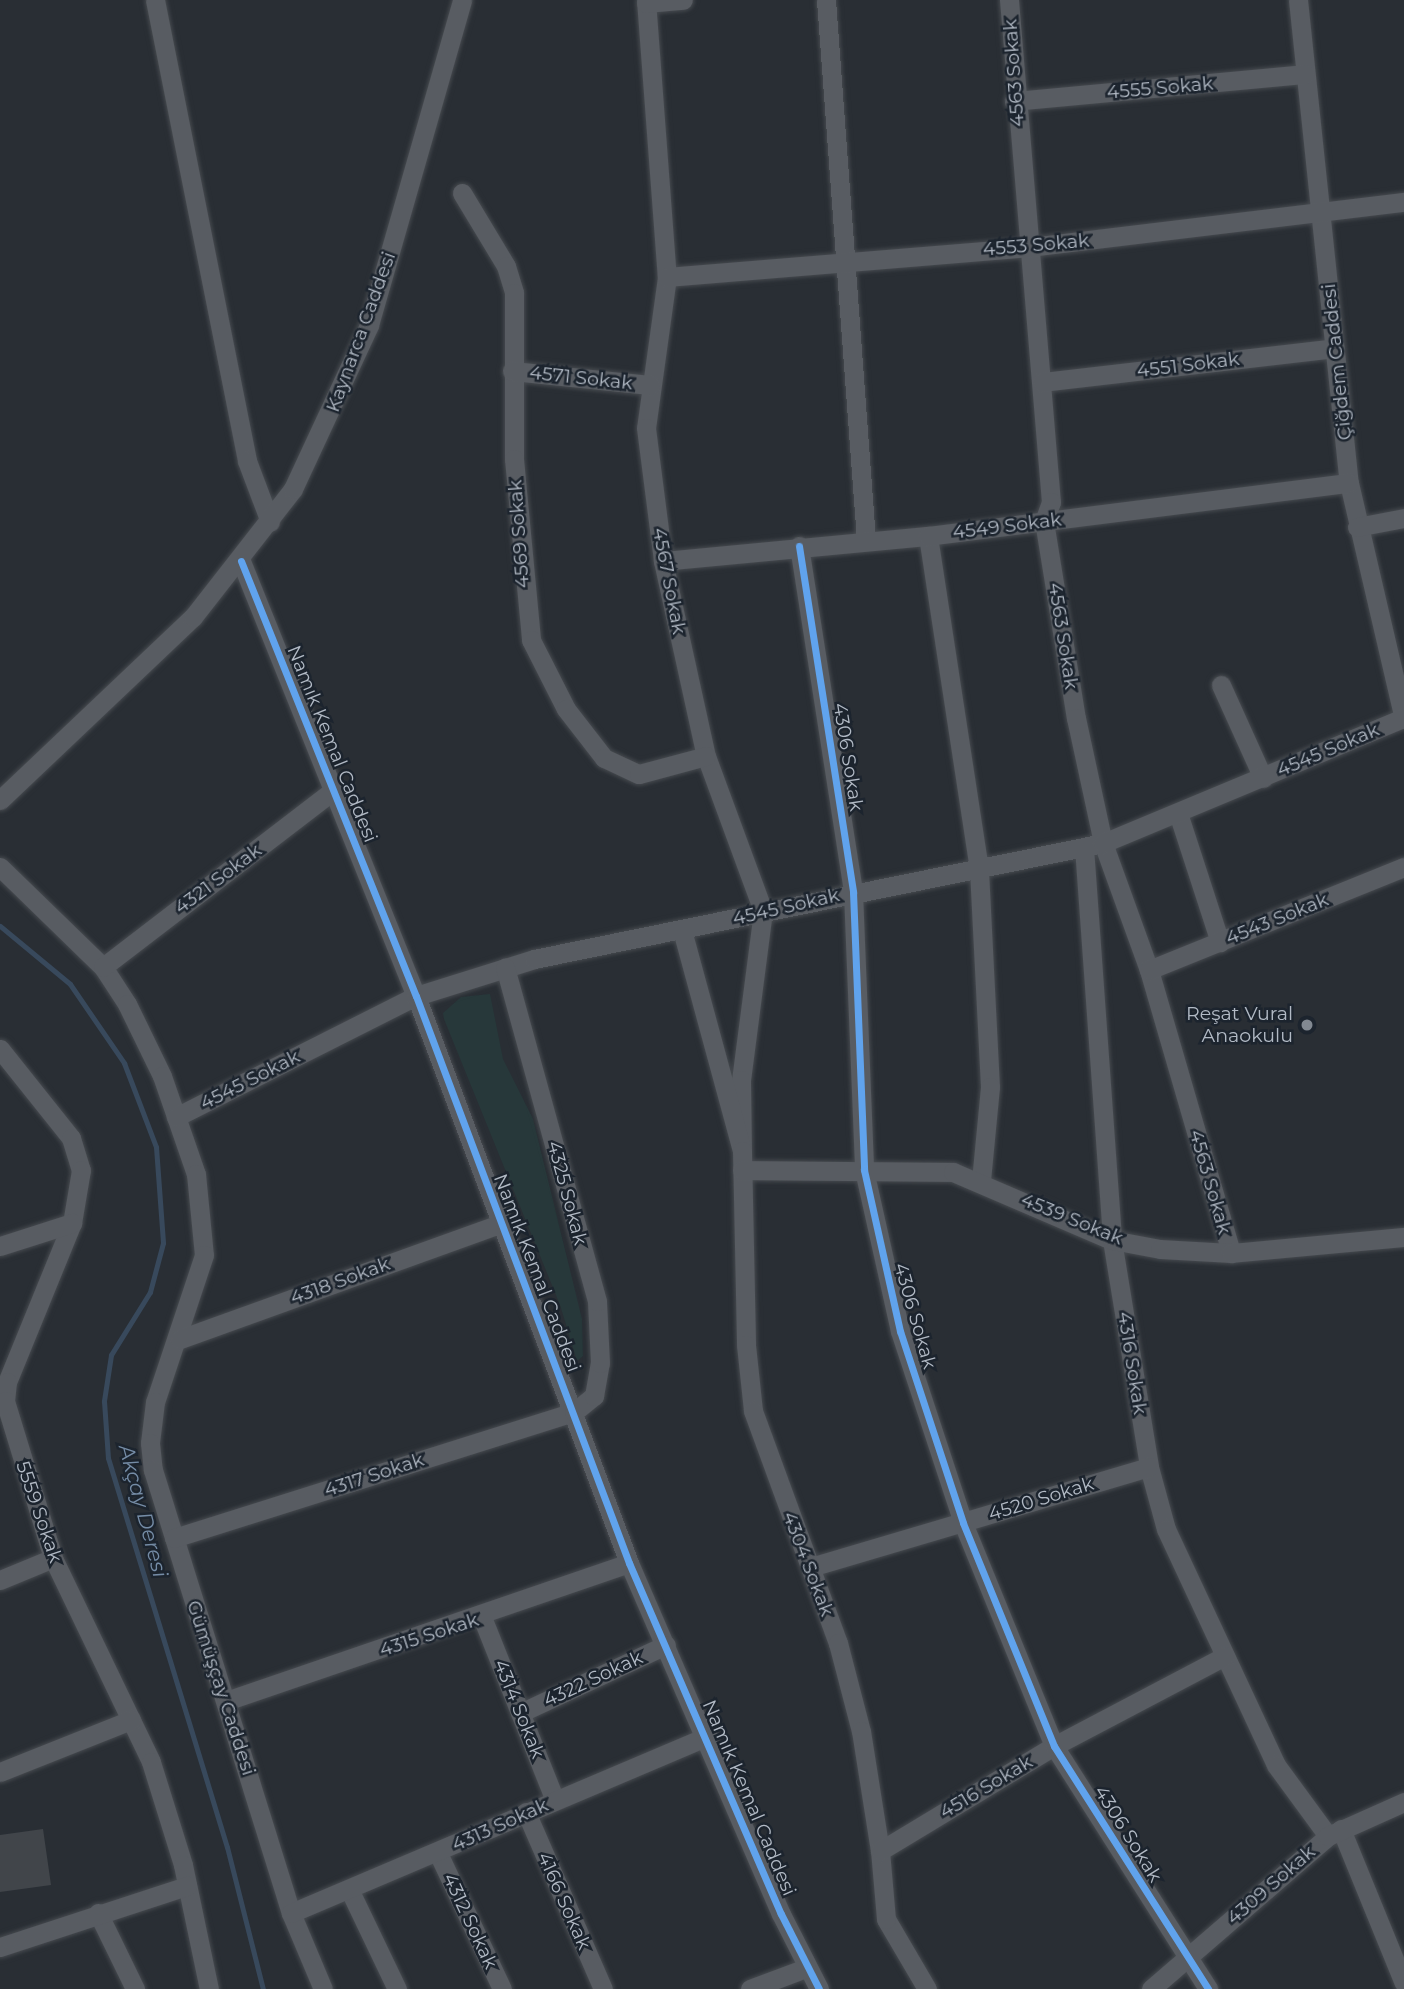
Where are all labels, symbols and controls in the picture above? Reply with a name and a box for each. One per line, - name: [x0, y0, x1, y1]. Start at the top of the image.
- street label: 4563 Sokak: [999, 18, 1029, 128]
- street label: 4555 Sokak: [1106, 72, 1214, 104]
- street label: 4553 Sokak: [982, 229, 1090, 261]
- street label: Kaynarca Caddesi: [321, 249, 401, 415]
- street label: Çiğdem Caddesi: [1317, 283, 1357, 441]
- street label: 4551 Sokak: [1135, 347, 1241, 383]
- street label: 4571 Sokak: [528, 361, 634, 395]
- street label: 4569 Sokak: [504, 479, 534, 589]
- street label: 4549 Sokak: [951, 508, 1063, 544]
- street label: 4567 Sokak: [647, 526, 691, 636]
- street label: 4563 Sokak: [1043, 581, 1083, 691]
- street label: Namık Kemal Caddesi: [282, 642, 382, 846]
- street label: 4306 Sokak: [828, 701, 868, 813]
- street label: 4545 Sokak: [1273, 718, 1383, 782]
- street label: 4321 Sokak: [170, 839, 266, 919]
- street label: 4545 Sokak: [730, 884, 842, 930]
- street label: 4543 Sokak: [1222, 888, 1332, 950]
- place label: Reşat Vural Anaokulu: [1186, 1003, 1293, 1047]
- marker: Reşat Vural Anaokulu: [1299, 1017, 1315, 1033]
- street label: 4545 Sokak: [196, 1045, 304, 1115]
- street label: 4563 Sokak: [1184, 1127, 1236, 1237]
- street label: 4325 Sokak: [542, 1138, 592, 1248]
- street label: Namık Kemal Caddesi: [489, 1171, 585, 1375]
- street label: 4539 Sokak: [1018, 1188, 1126, 1250]
- street label: 4318 Sokak: [287, 1252, 393, 1310]
- street label: 4306 Sokak: [889, 1260, 941, 1372]
- street label: 4316 Sokak: [1113, 1310, 1151, 1416]
- water label: Akçay Deresi: [113, 1442, 173, 1580]
- street label: 4317 Sokak: [321, 1448, 427, 1502]
- street label: 5559 Sokak: [11, 1458, 67, 1566]
- street label: 4520 Sokak: [986, 1472, 1096, 1526]
- street label: 4304 Sokak: [778, 1508, 838, 1620]
- street label: Gümüşçay Caddesi: [182, 1598, 260, 1778]
- street label: 4315 Sokak: [377, 1608, 481, 1662]
- street label: 4322 Sokak: [540, 1646, 646, 1712]
- street label: 4314 Sokak: [489, 1656, 549, 1762]
- street label: Namık Kemal Caddesi: [697, 1697, 801, 1899]
- street label: 4516 Sokak: [936, 1750, 1036, 1824]
- street label: 4306 Sokak: [1089, 1782, 1167, 1886]
- street label: 4313 Sokak: [448, 1794, 552, 1856]
- street label: 4309 Sokak: [1222, 1840, 1320, 1930]
- street label: 4166 Sokak: [532, 1849, 596, 1953]
- street label: 4312 Sokak: [438, 1870, 502, 1972]

